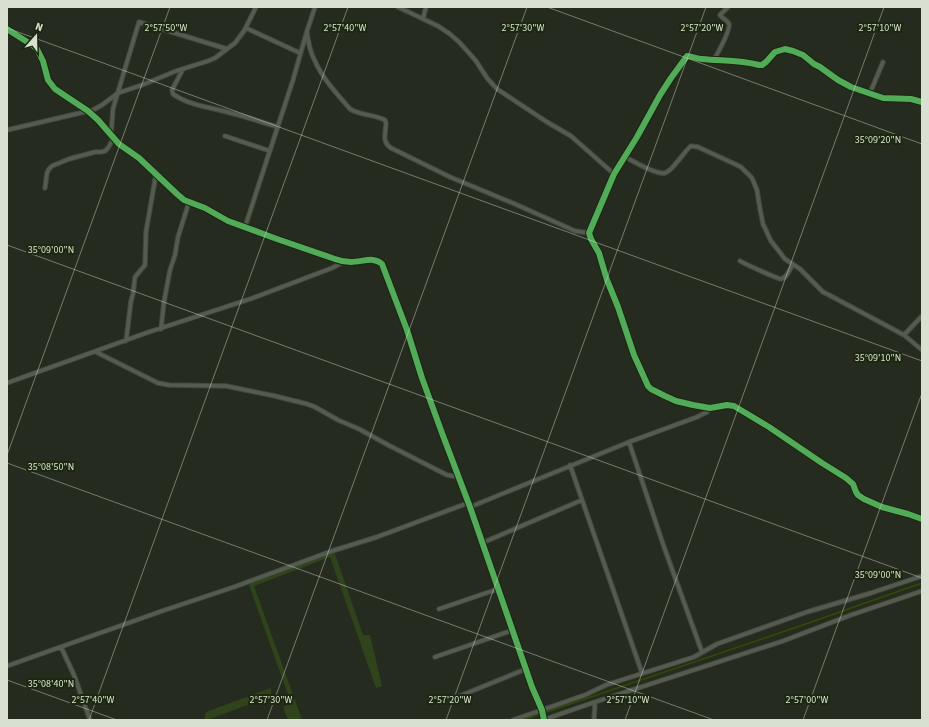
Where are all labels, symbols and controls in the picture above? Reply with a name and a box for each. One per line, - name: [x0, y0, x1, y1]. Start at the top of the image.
- north arrow: [16, 16, 56, 56]
- text: N: [33, 19, 45, 35]
- text: 2°57'50"W: [145, 21, 188, 35]
- text: 2°57'40"W: [324, 21, 367, 35]
- text: 2°57'30"W: [502, 21, 545, 35]
- text: 2°57'20"W: [681, 21, 724, 35]
- text: 2°57'10"W: [859, 21, 902, 35]
- text: 35°09'20"N: [855, 133, 901, 147]
- text: 35°09'00"N: [28, 243, 74, 257]
- text: 35°09'10"N: [855, 351, 901, 365]
- text: 35°08'50"N: [28, 460, 74, 474]
- text: 35°09'00"N: [855, 568, 901, 582]
- text: 35°08'40"N: [28, 677, 74, 691]
- text: 2°57'40"W: [72, 693, 115, 707]
- text: 2°57'30"W: [250, 693, 293, 707]
- text: 2°57'20"W: [429, 693, 472, 707]
- text: 2°57'10"W: [607, 693, 650, 707]
- text: 2°57'00"W: [786, 693, 829, 707]

